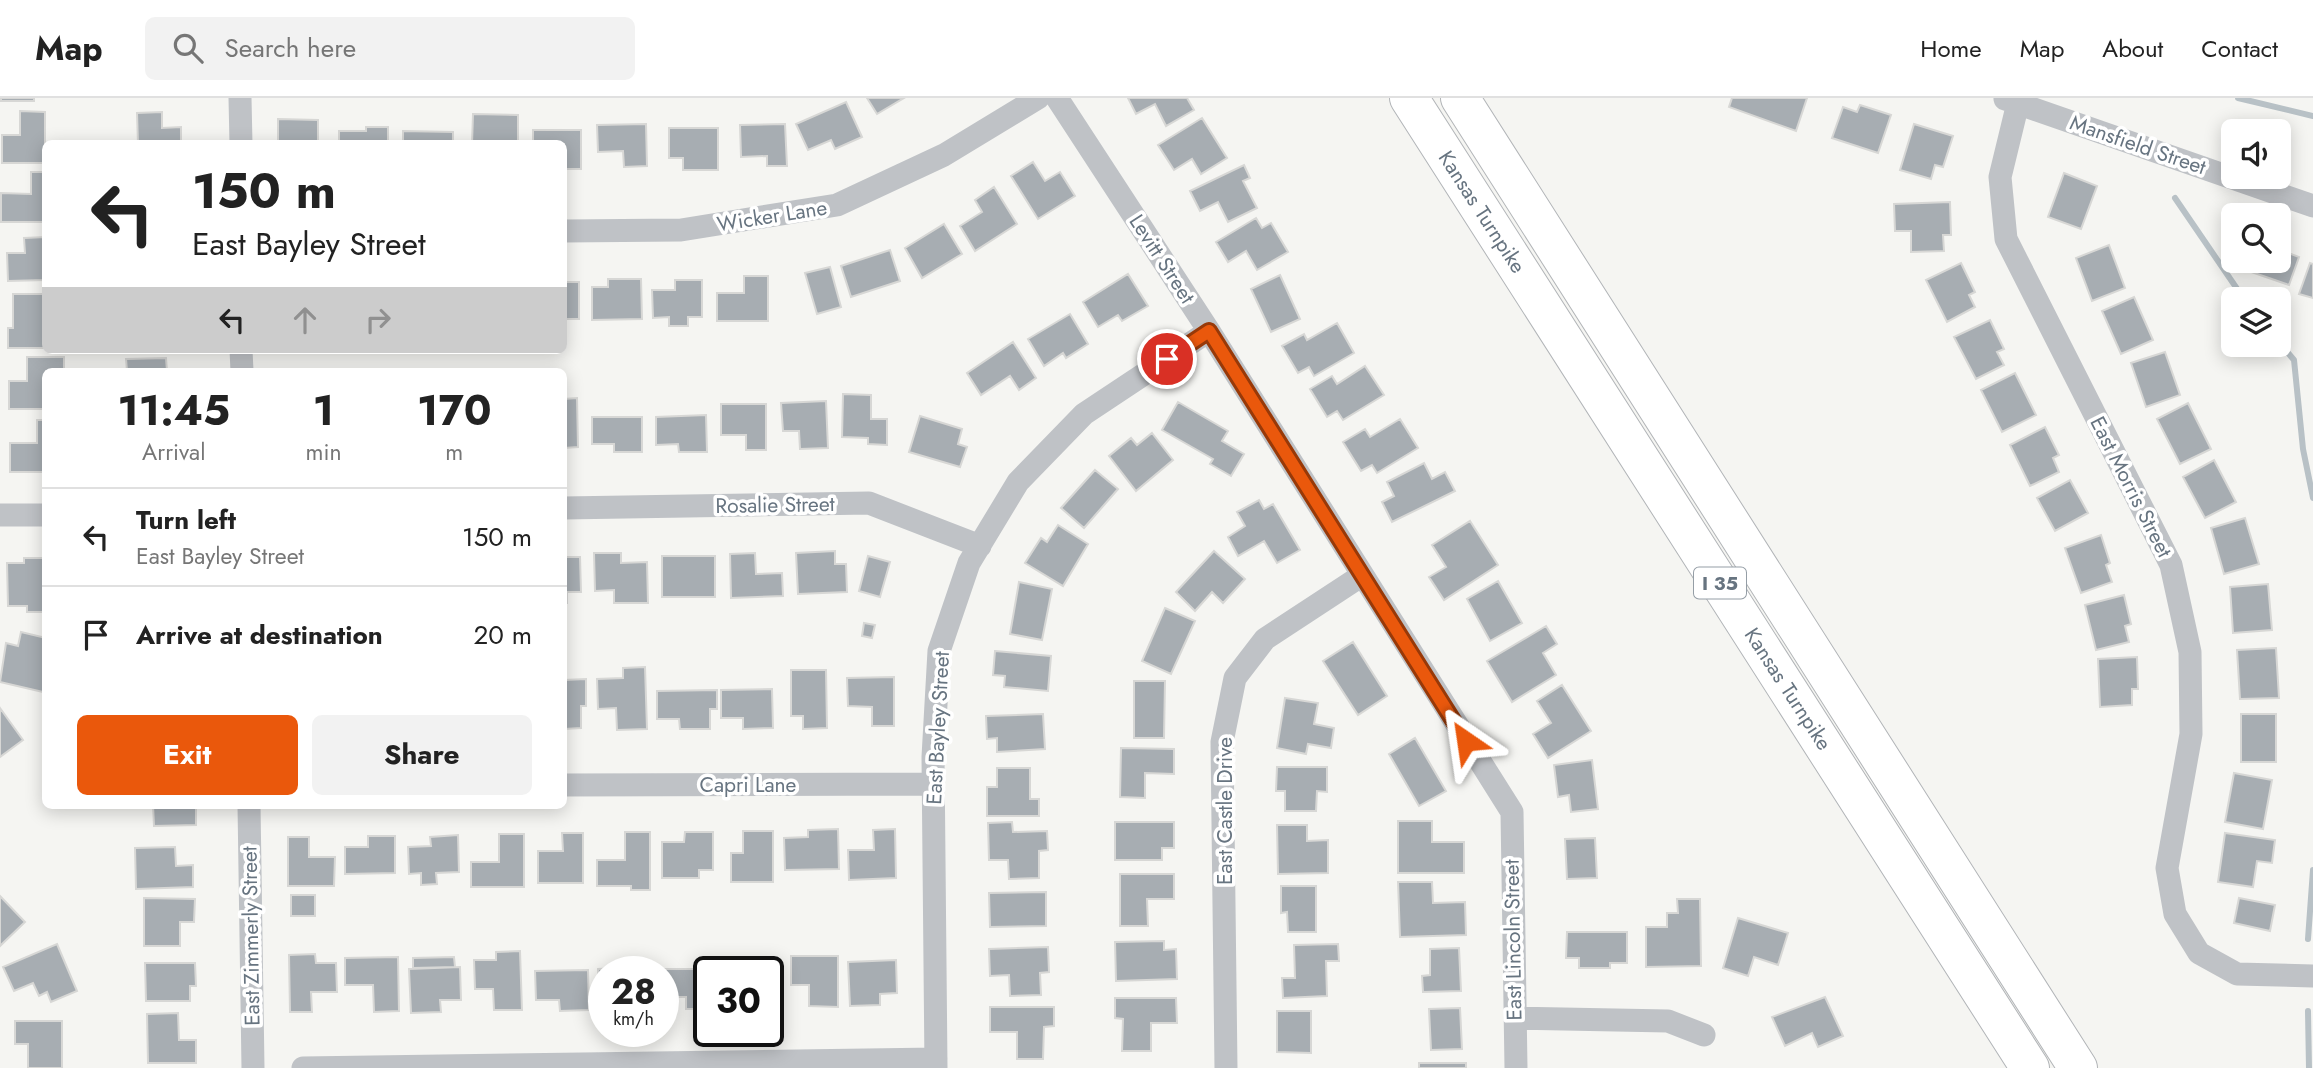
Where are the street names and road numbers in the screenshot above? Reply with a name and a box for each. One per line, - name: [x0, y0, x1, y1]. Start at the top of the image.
- street label: Mansfield Street: [2066, 108, 2210, 182]
- street label: Kansas Turnpike: [1431, 145, 1533, 279]
- street label: Wicker Lane: [715, 192, 829, 239]
- street label: Levitt Street: [1122, 208, 1202, 310]
- street label: East Morris Street: [2083, 411, 2179, 563]
- street label: Rosalie Street: [715, 489, 835, 521]
- road number: I 35: [1694, 568, 1746, 598]
- street label: Kansas Turnpike: [1737, 622, 1839, 756]
- street label: East Bayley Street: [919, 651, 957, 805]
- street label: East Castle Drive: [1210, 737, 1240, 885]
- street label: Capri Lane: [700, 770, 797, 800]
- street label: East Zimmerly Street: [234, 846, 268, 1026]
- street label: East Lincoln Street: [1497, 859, 1529, 1021]

